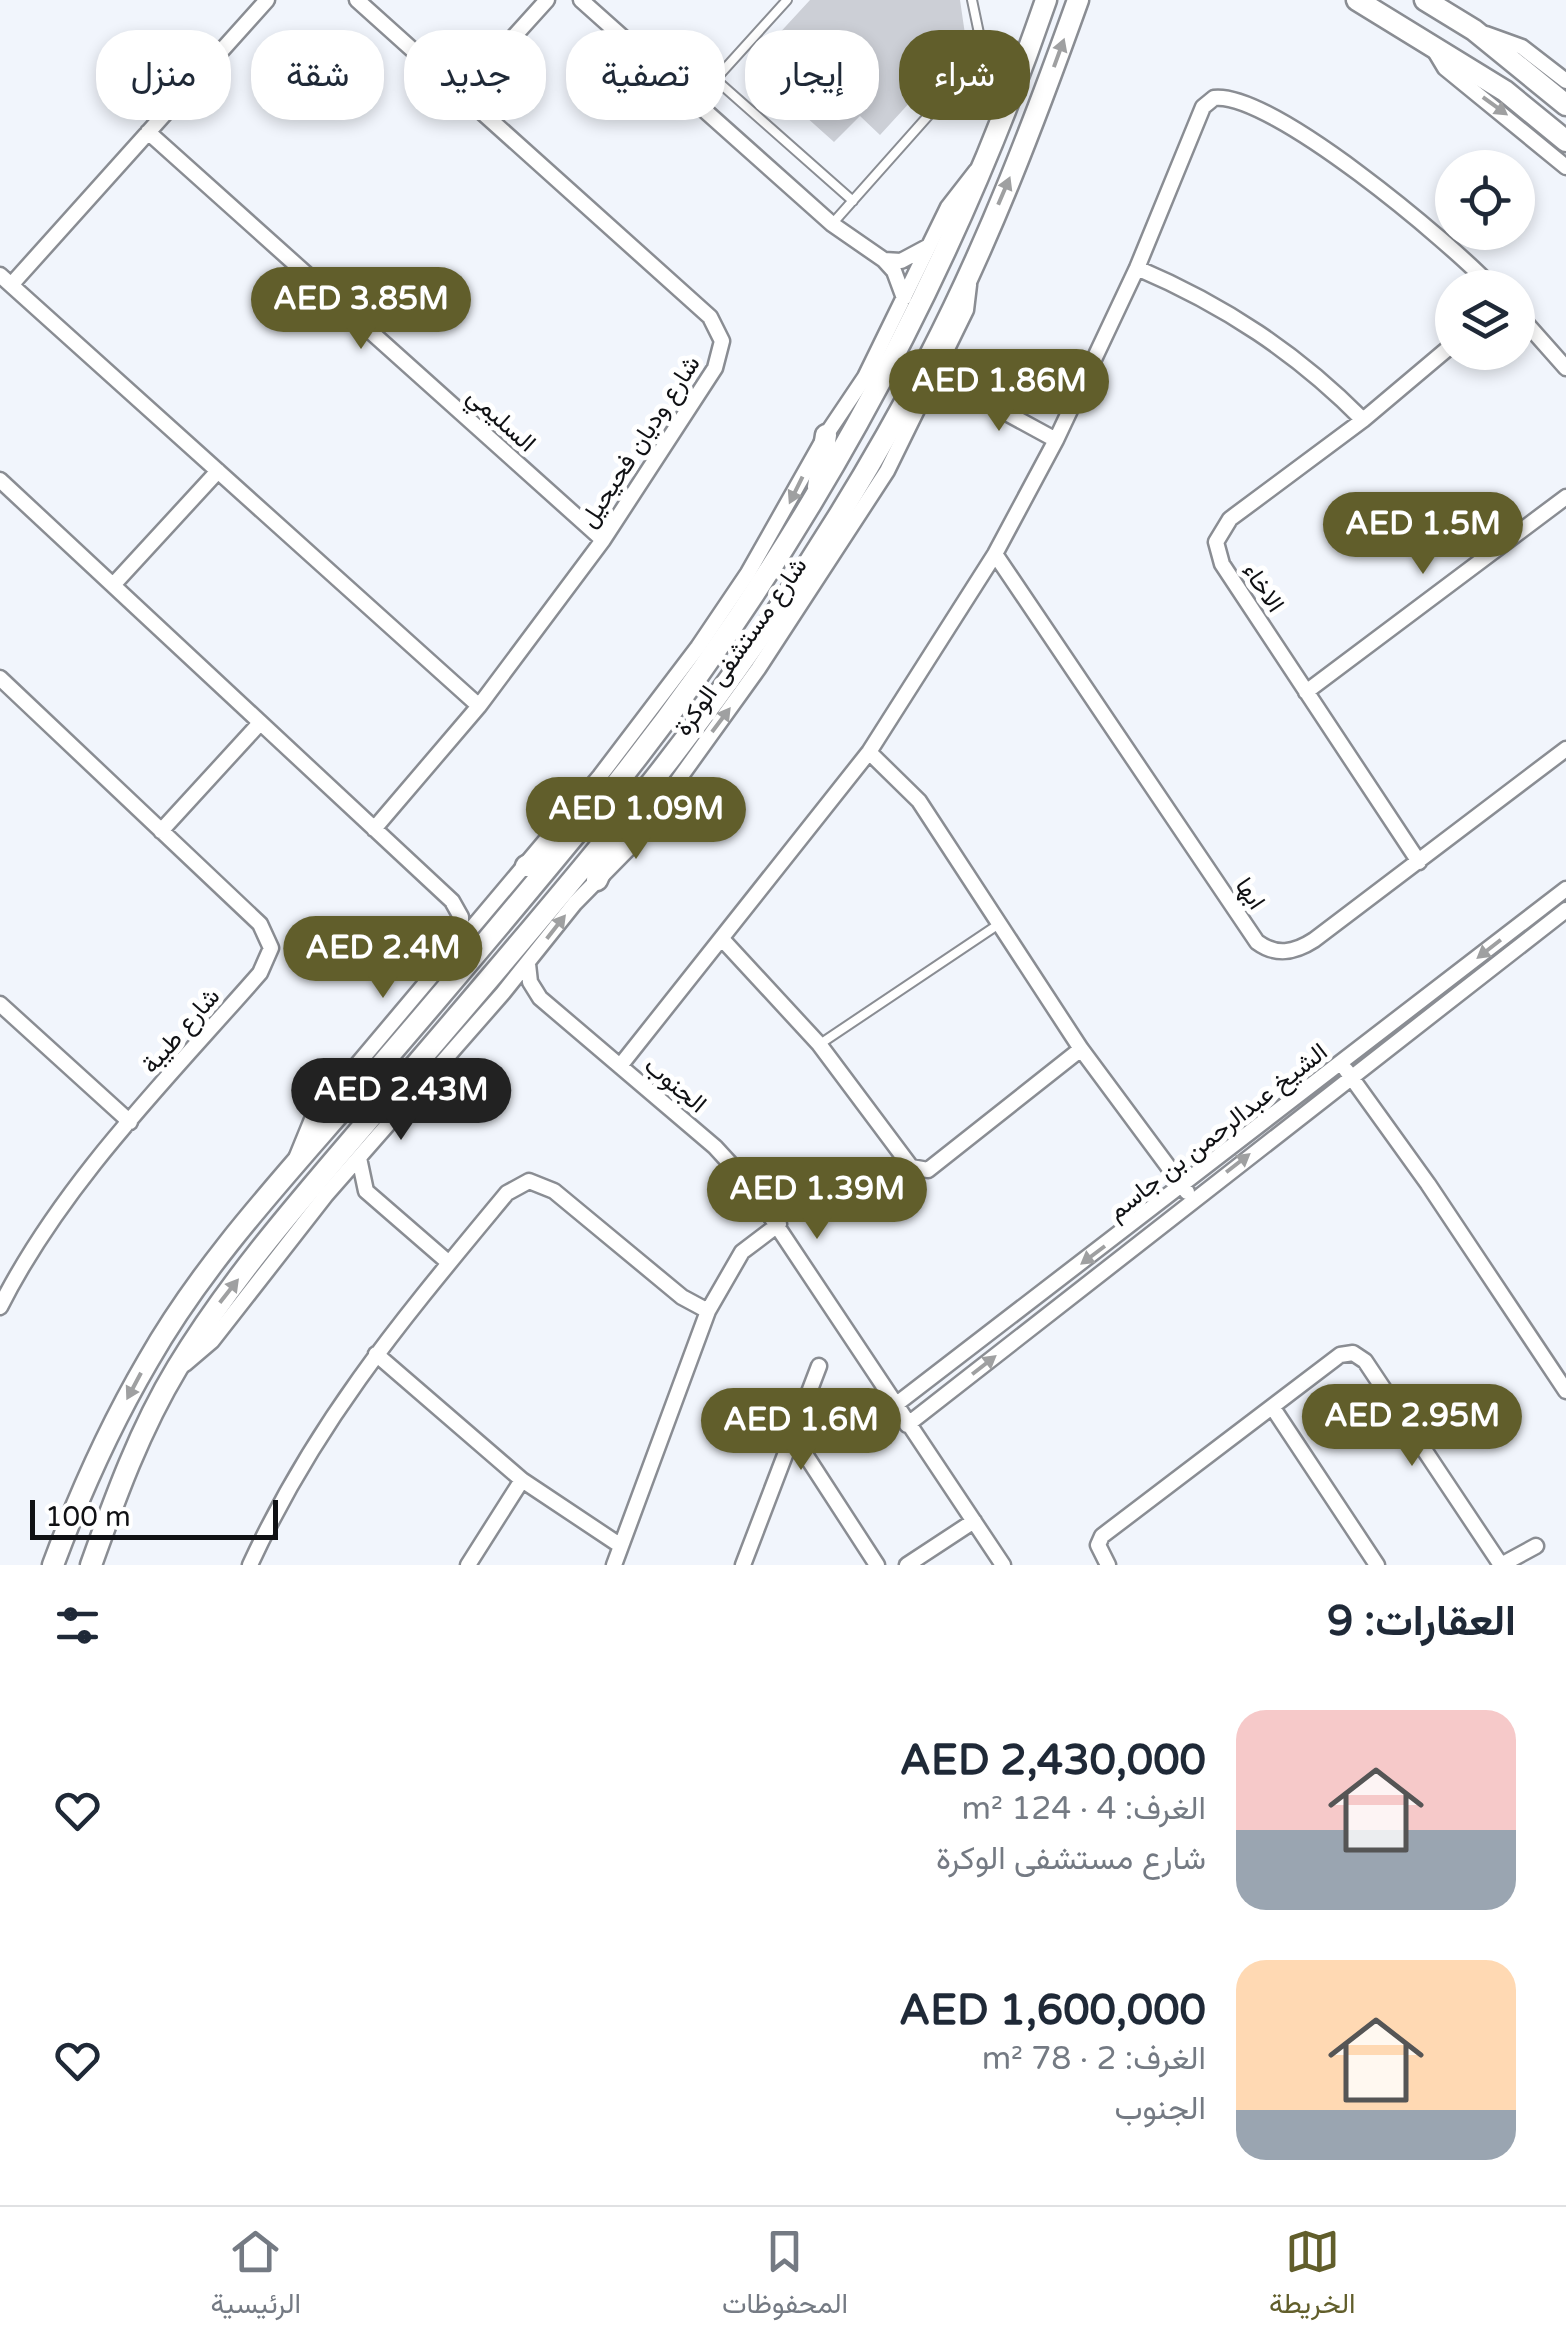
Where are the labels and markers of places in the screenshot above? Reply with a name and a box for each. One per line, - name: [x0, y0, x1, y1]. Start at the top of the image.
- pin: AED 3.85M: [247, 267, 475, 352]
- pin: AED 1.86M: [885, 349, 1113, 434]
- pin: AED 1.5M: [1320, 492, 1526, 577]
- pin: AED 1.09M: [522, 777, 750, 862]
- pin: AED 2.4M: [280, 916, 486, 1001]
- pin: AED 2.43M: [287, 1058, 515, 1143]
- pin: AED 1.39M: [703, 1157, 931, 1242]
- pin: AED 2.95M: [1298, 1384, 1526, 1469]
- pin: AED 1.6M: [698, 1388, 904, 1473]

